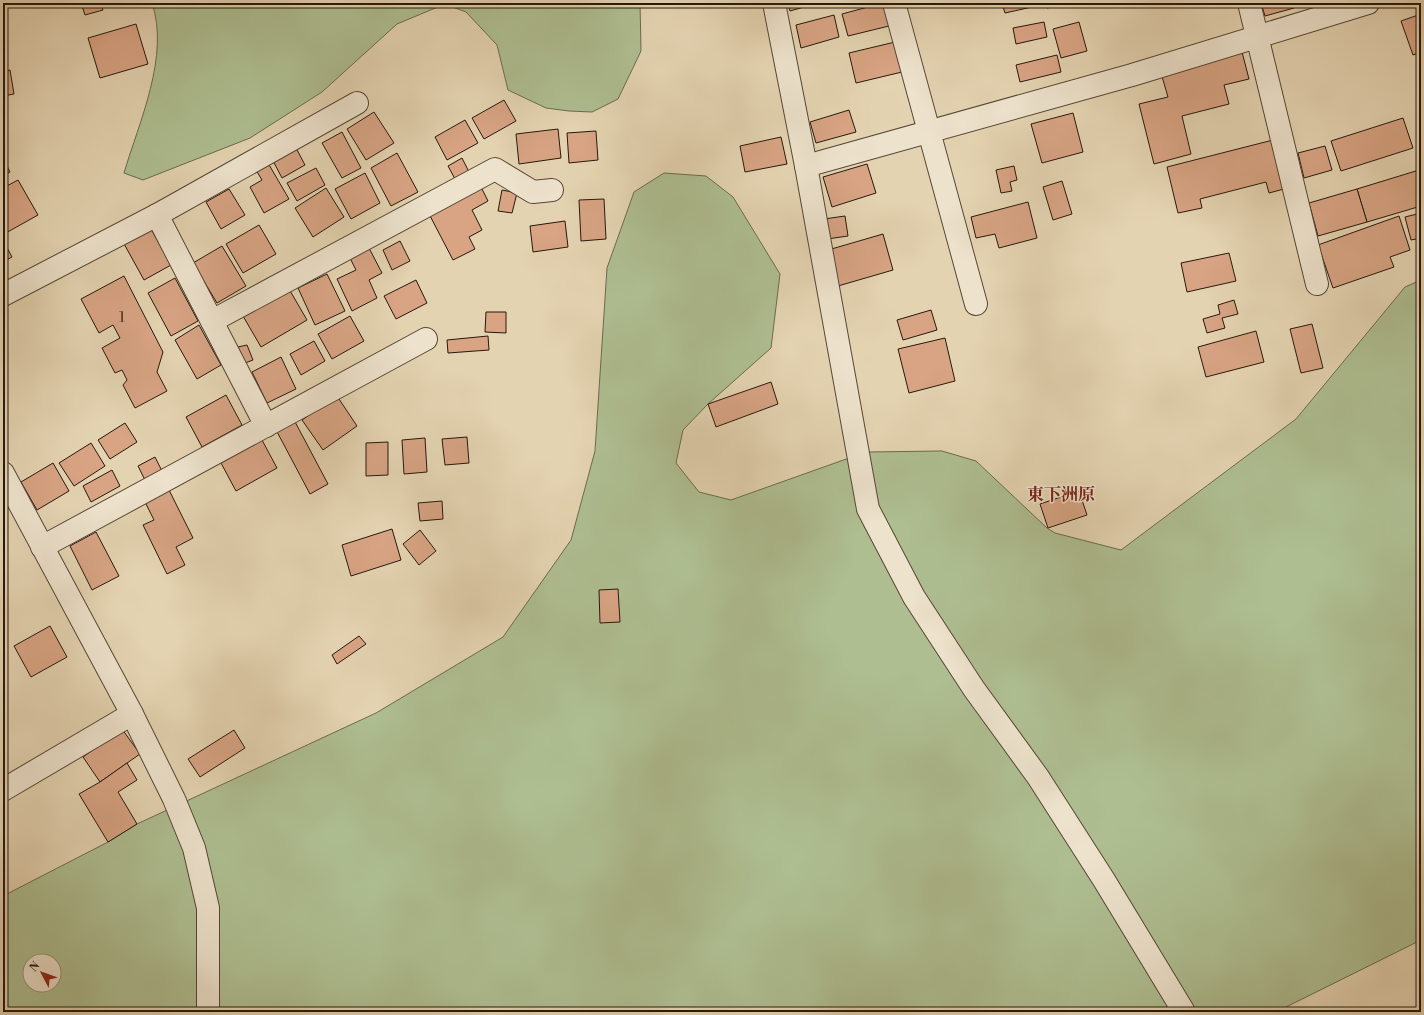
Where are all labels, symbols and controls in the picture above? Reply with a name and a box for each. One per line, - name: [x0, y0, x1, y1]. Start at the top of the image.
- house number: 1: [119, 309, 125, 327]
- district label: 東下洲原: [1027, 484, 1095, 506]
- north arrow: [22, 953, 62, 993]
- text: N: [27, 959, 44, 975]

